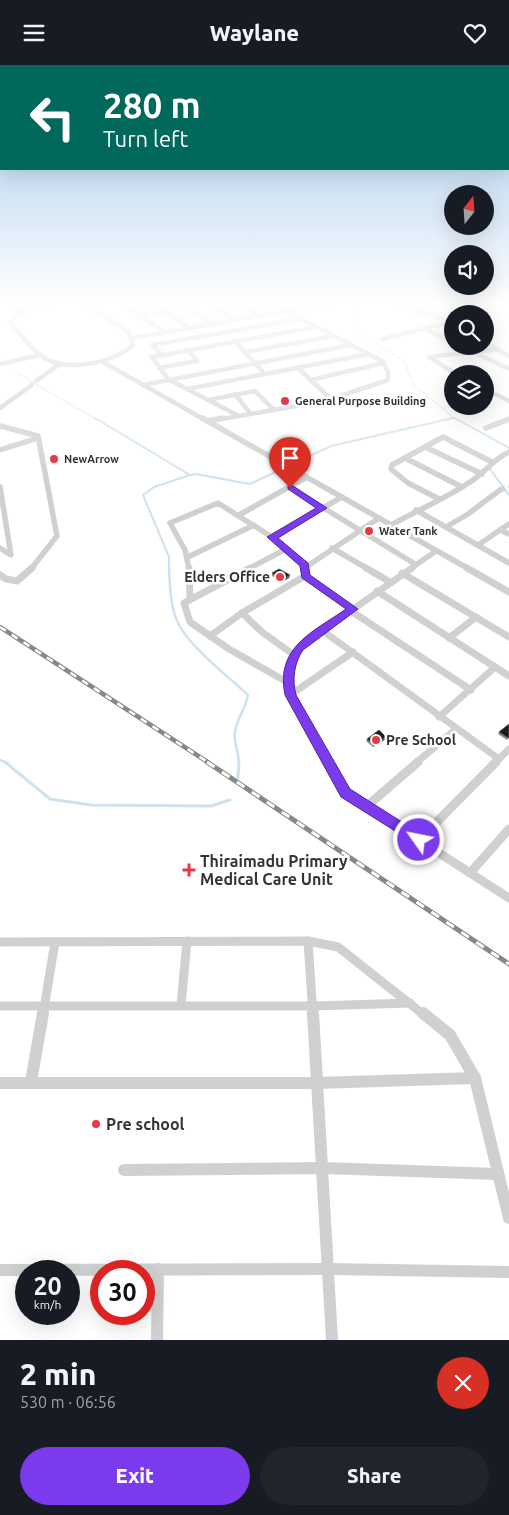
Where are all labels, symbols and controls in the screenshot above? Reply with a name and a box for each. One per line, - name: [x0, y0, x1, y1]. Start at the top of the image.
- icon: menu: [20, 19, 48, 47]
- icon: heart: [461, 19, 489, 47]
- text: Waylane: [210, 20, 299, 45]
- icon: left: [20, 85, 85, 150]
- text: 280 m: [103, 85, 201, 125]
- text: Turn left: [103, 126, 188, 151]
- north arrow: [444, 185, 494, 235]
- map controls: [444, 185, 494, 415]
- button: sound: [444, 245, 494, 295]
- button: search: [444, 305, 494, 355]
- button: layers: [444, 365, 494, 415]
- marker: General Purpose Building: [279, 395, 291, 407]
- place label: General Purpose Building: [295, 395, 426, 407]
- pin: [269, 437, 311, 488]
- icon: arrive: [276, 444, 304, 472]
- marker: NewArrow: [48, 453, 60, 465]
- place label: NewArrow: [64, 453, 119, 465]
- marker: Water Tank: [363, 525, 375, 537]
- place label: Water Tank: [379, 525, 438, 537]
- place label: Elders Office: [184, 569, 270, 585]
- marker: Elders Office: [274, 571, 286, 583]
- place label: Pre School: [386, 732, 456, 748]
- marker: Pre School: [370, 734, 382, 746]
- position arrow: [392, 813, 444, 865]
- place label: Thiraimadu Primary Medical Care Unit: [200, 852, 348, 888]
- marker: Thiraimadu Primary Medical Care Unit: [182, 863, 196, 877]
- place label: Pre school: [106, 1115, 185, 1133]
- marker: Pre school: [90, 1118, 102, 1130]
- speed limit sign: 30: [90, 1260, 155, 1325]
- text: 20: [33, 1272, 62, 1300]
- text: km/h: [34, 1298, 61, 1311]
- text: 2 min: [20, 1357, 96, 1391]
- button: close: [437, 1357, 489, 1409]
- text: 530 m · 06:56: [20, 1393, 116, 1411]
- button: Exit: [20, 1447, 250, 1505]
- button: Share: [260, 1447, 489, 1505]

